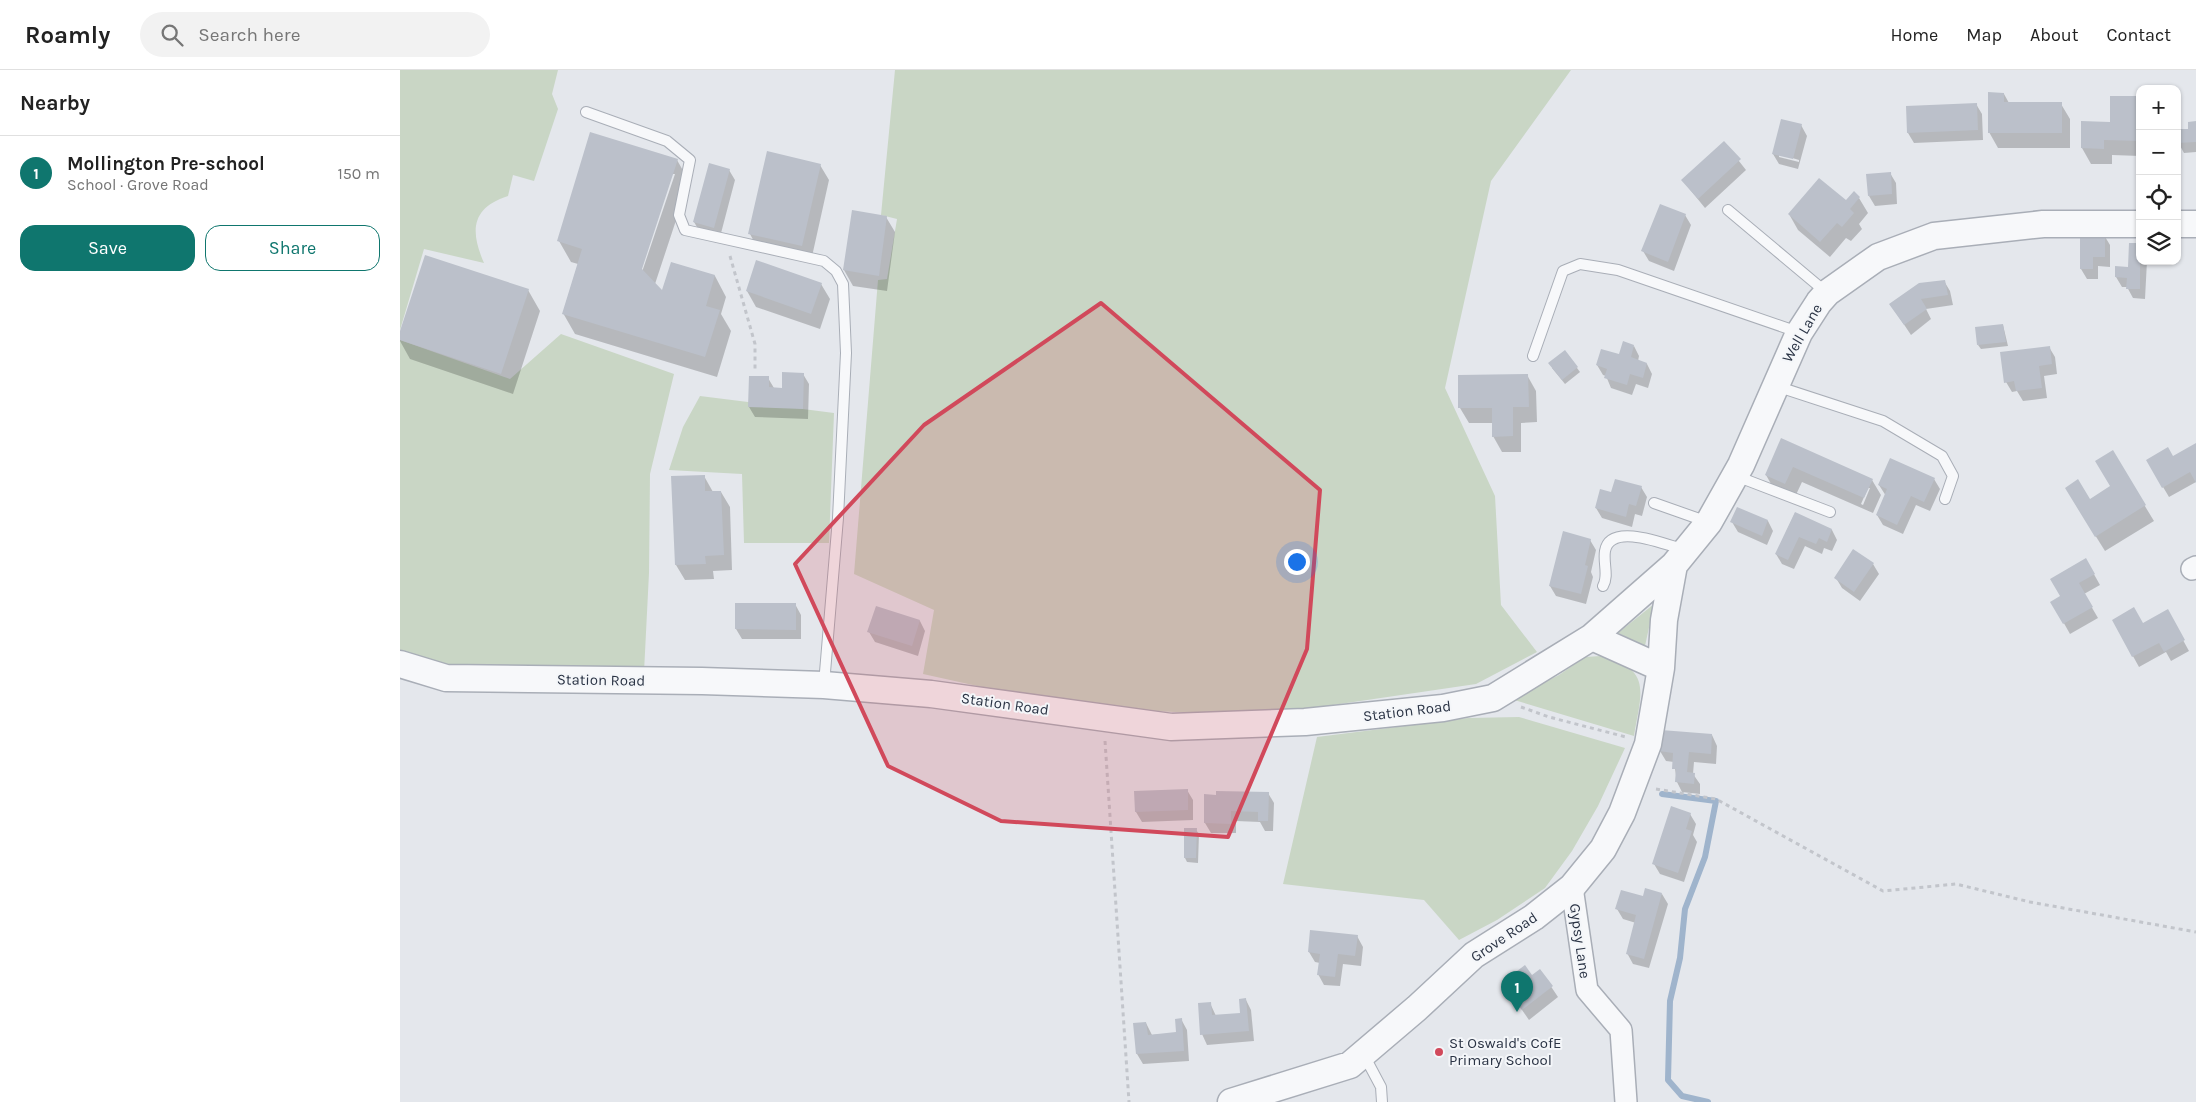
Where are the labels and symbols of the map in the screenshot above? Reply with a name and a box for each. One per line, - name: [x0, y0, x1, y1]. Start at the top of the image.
- street label: Well Lane: [1778, 301, 1826, 365]
- your location: [1284, 549, 1310, 575]
- street label: Station Road: [557, 670, 645, 690]
- street label: Station Road: [960, 689, 1050, 719]
- street label: Station Road: [1362, 697, 1452, 725]
- street label: Gypsy Lane: [1566, 902, 1594, 980]
- street label: Grove Road: [1467, 908, 1541, 966]
- pin: 1: [1501, 971, 1533, 1012]
- place label: St Oswald's CofE Primary School: [1449, 1034, 1561, 1069]
- marker: St Oswald's CofE Primary School: [1433, 1046, 1445, 1058]

